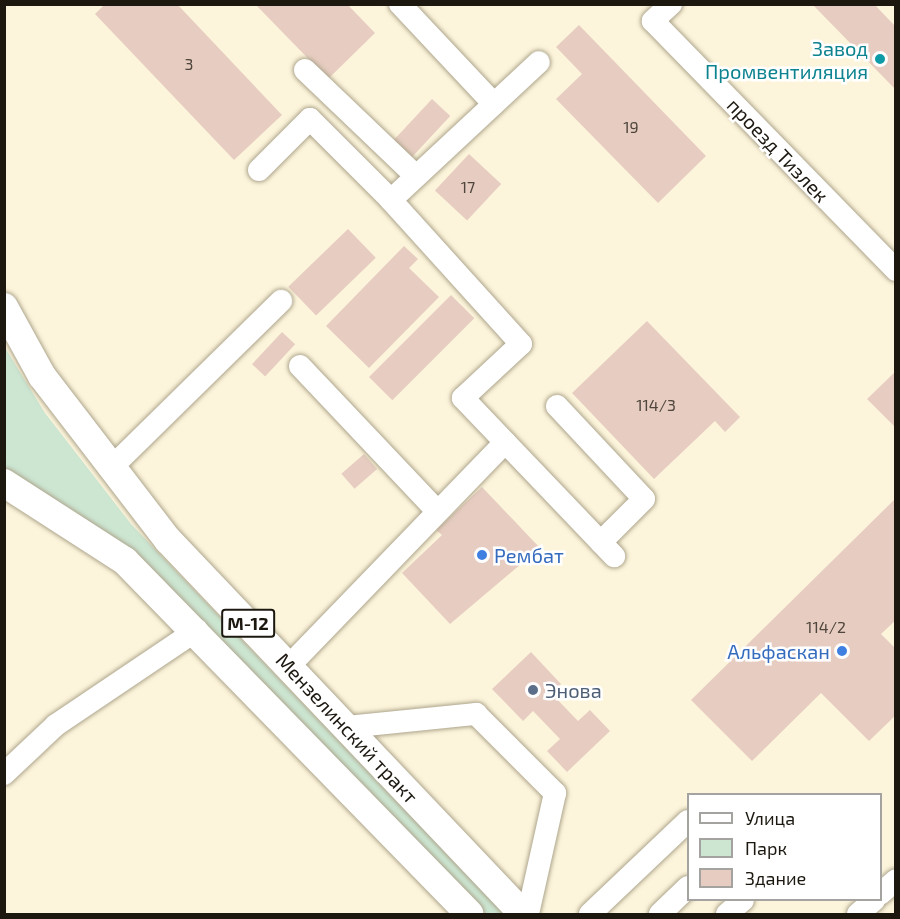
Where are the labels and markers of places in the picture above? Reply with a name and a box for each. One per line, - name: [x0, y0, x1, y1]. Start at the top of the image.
- place label: Завод Промвентиляция: [705, 36, 868, 83]
- marker: Завод Промвентиляция: [873, 52, 887, 66]
- place label: Рембат: [494, 543, 564, 567]
- marker: Рембат: [475, 548, 489, 562]
- place label: Альфаскан: [727, 639, 830, 663]
- marker: Альфаскан: [835, 644, 849, 658]
- place label: Энова: [545, 678, 602, 702]
- marker: Энова: [526, 683, 540, 697]

